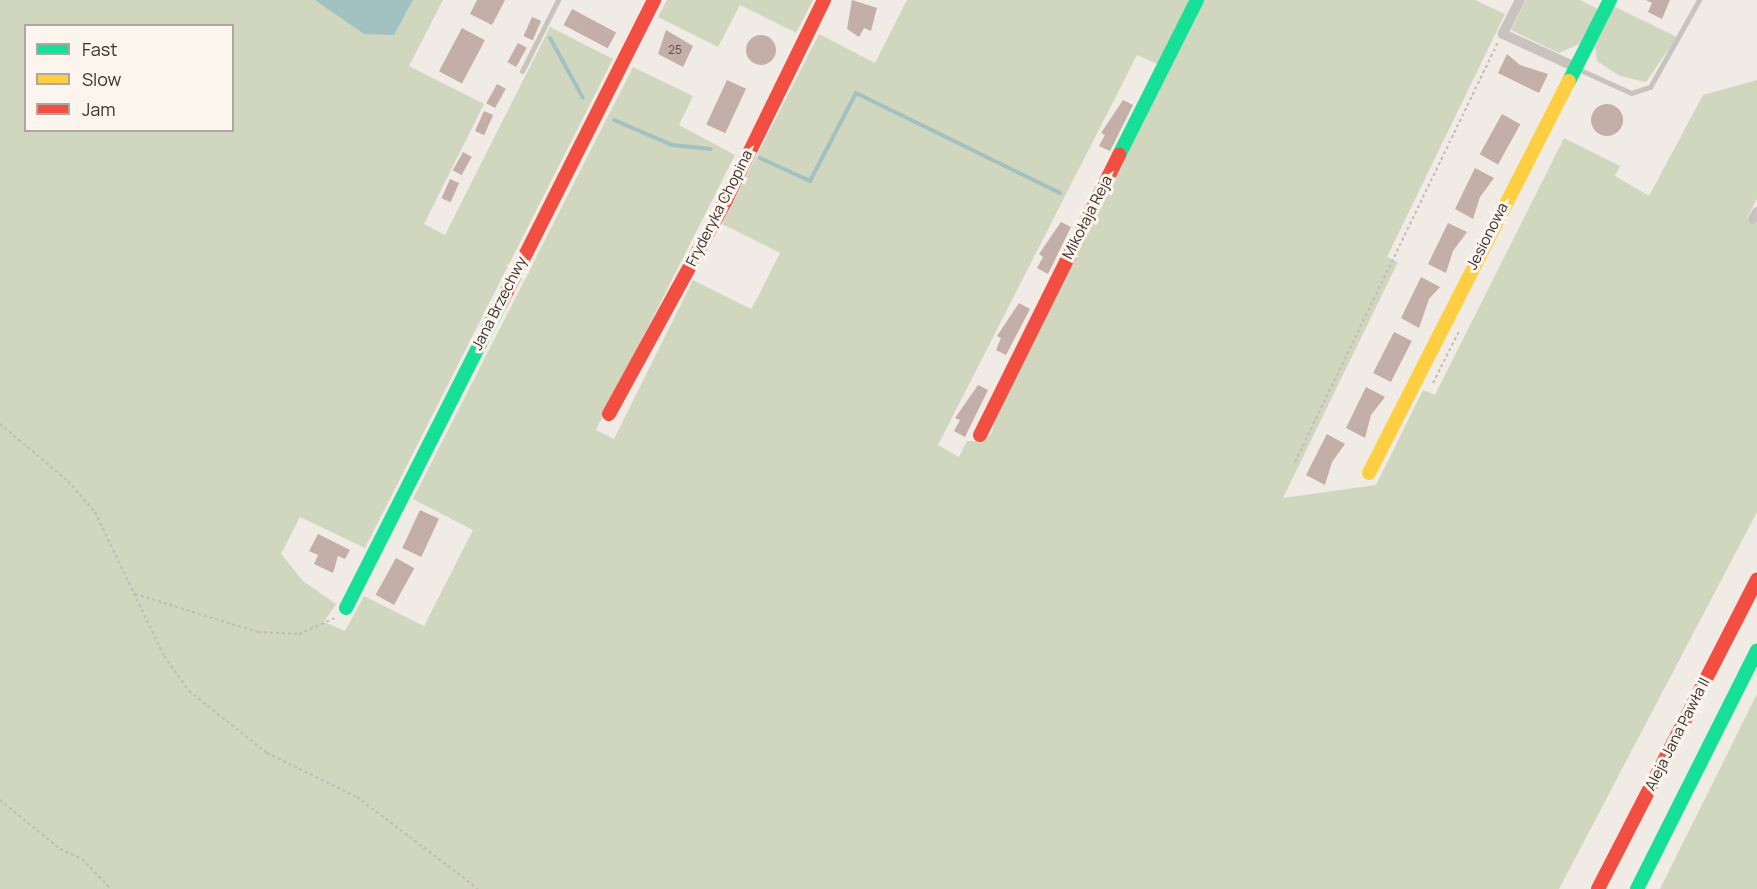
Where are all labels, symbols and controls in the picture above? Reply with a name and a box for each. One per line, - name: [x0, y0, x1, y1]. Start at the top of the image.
- legend: [24, 24, 234, 132]
- text: Fast: [82, 37, 117, 61]
- house number: 25: [668, 43, 682, 57]
- text: Slow: [82, 67, 121, 91]
- text: Jam: [82, 97, 116, 121]
- street label: Fryderyka Chopina: [682, 147, 756, 269]
- street label: Mikołaja Reja: [1058, 172, 1116, 262]
- street label: Jesionowa: [1462, 199, 1512, 273]
- street label: Jana Brzechwy: [468, 253, 530, 353]
- street label: Aleja Jana Pawła II: [1641, 675, 1713, 793]

